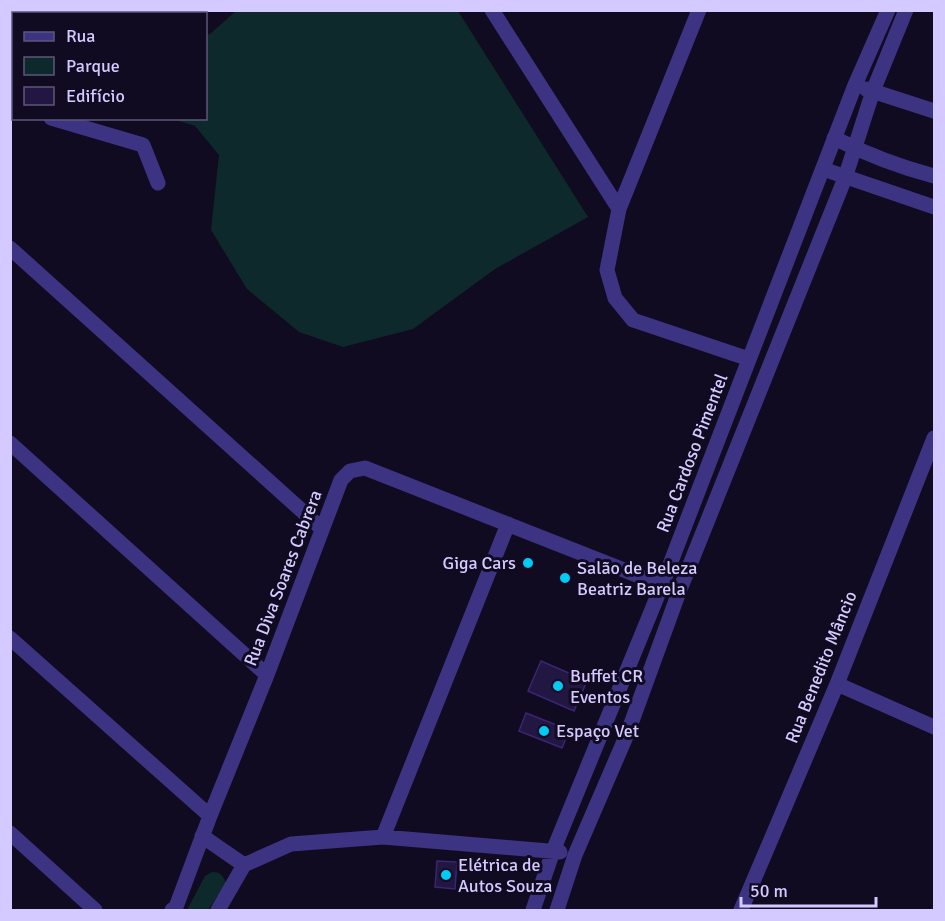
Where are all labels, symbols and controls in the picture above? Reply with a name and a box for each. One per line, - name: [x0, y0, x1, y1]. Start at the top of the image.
- legend: [12, 12, 207, 120]
- text: Rua: [66, 25, 95, 47]
- text: Parque: [66, 55, 120, 77]
- text: Edifício: [66, 85, 125, 107]
- street label: Rua Cardoso Pimentel: [652, 370, 732, 536]
- street label: Rua Diva Soares Cabrera: [239, 487, 327, 669]
- place label: Giga Cars: [443, 552, 516, 574]
- marker: Giga Cars: [521, 556, 535, 570]
- place label: Salão de Beleza Beatriz Barela: [577, 557, 698, 600]
- marker: Salão de Beleza Beatriz Barela: [558, 571, 572, 585]
- street label: Rua Benedito Mâncio: [780, 588, 862, 746]
- place label: Buffet CR Eventos: [570, 665, 643, 708]
- marker: Buffet CR Eventos: [551, 679, 565, 693]
- place label: Espaço Vet: [556, 720, 639, 742]
- marker: Espaço Vet: [537, 724, 551, 738]
- place label: Elétrica de Autos Souza: [458, 854, 552, 897]
- marker: Elétrica de Autos Souza: [439, 868, 453, 882]
- scale bar: [741, 870, 876, 908]
- text: 50 m: [750, 880, 788, 902]

